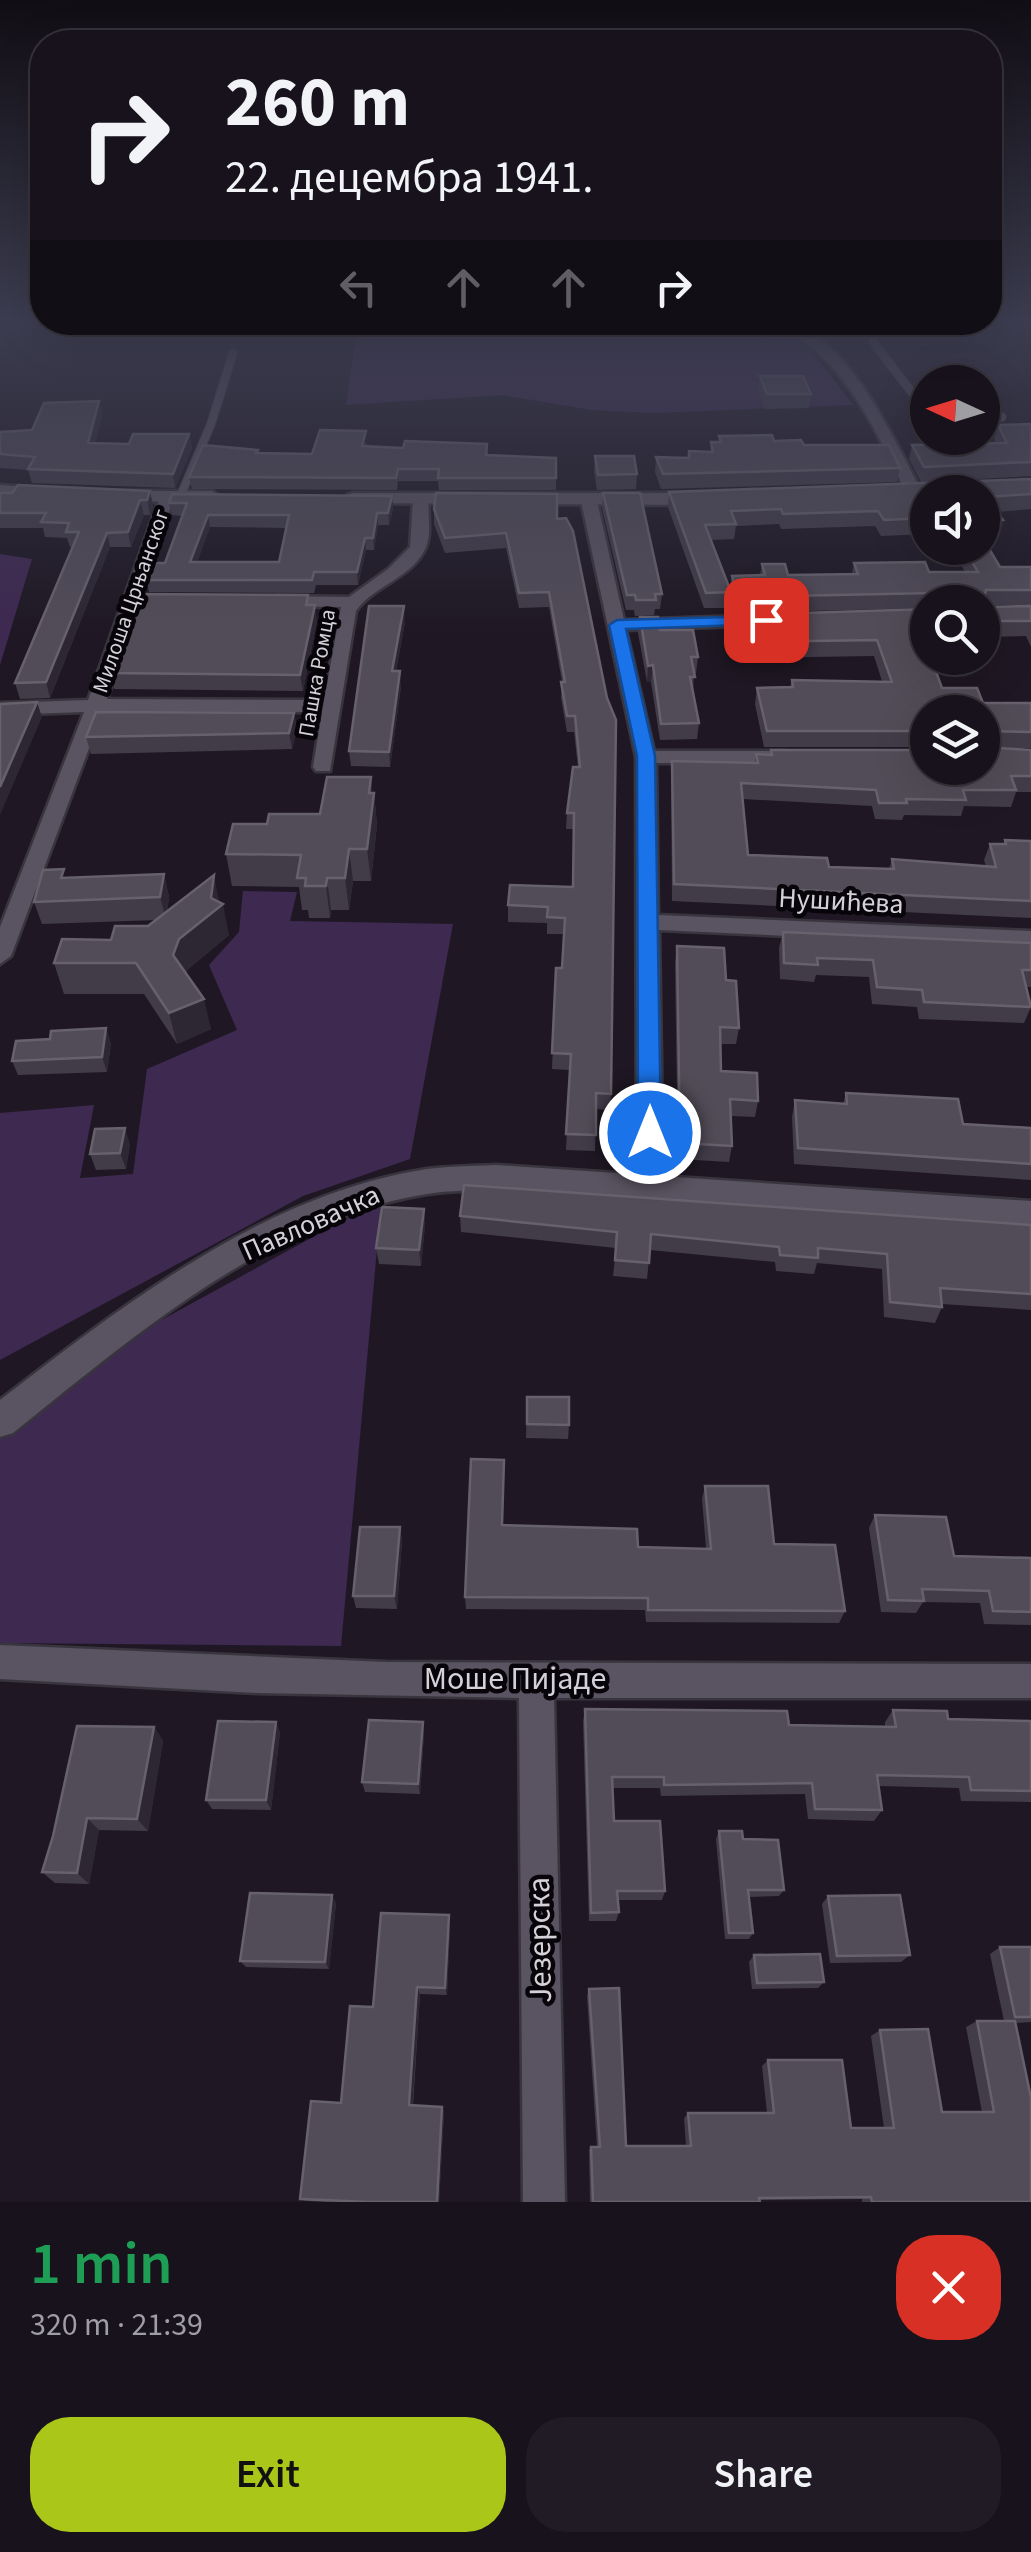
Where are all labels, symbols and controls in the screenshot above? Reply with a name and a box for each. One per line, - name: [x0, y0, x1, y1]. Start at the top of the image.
- text: 260 m: [225, 53, 410, 153]
- icon: right: [60, 70, 190, 200]
- text: 22. децембра 1941.: [225, 146, 593, 210]
- icon: left: [331, 260, 386, 315]
- icon: ahead: [436, 260, 491, 315]
- icon: ahead: [541, 260, 596, 315]
- icon: right: [646, 260, 701, 315]
- north arrow: [910, 365, 1000, 455]
- map controls: [910, 365, 1000, 785]
- button: sound: [910, 475, 1000, 565]
- street label: Милоша Црњанског: [85, 505, 177, 697]
- pin: [724, 578, 809, 663]
- button: search: [910, 585, 1000, 675]
- icon: arrive: [739, 593, 794, 648]
- street label: Пашка Ромца: [290, 607, 344, 739]
- button: layers: [910, 695, 1000, 785]
- street label: Нушићева: [777, 878, 905, 924]
- position arrow: [598, 1081, 702, 1185]
- street label: Павловачка: [236, 1175, 386, 1271]
- street label: Моше Пијаде: [424, 1656, 606, 1702]
- street label: Језерска: [516, 1877, 564, 2003]
- text: 1 min: [30, 2222, 173, 2307]
- button: close: [896, 2235, 1001, 2340]
- text: 320 m · 21:39: [30, 2302, 203, 2348]
- button: Exit: [30, 2417, 506, 2532]
- button: Share: [526, 2417, 1001, 2532]

